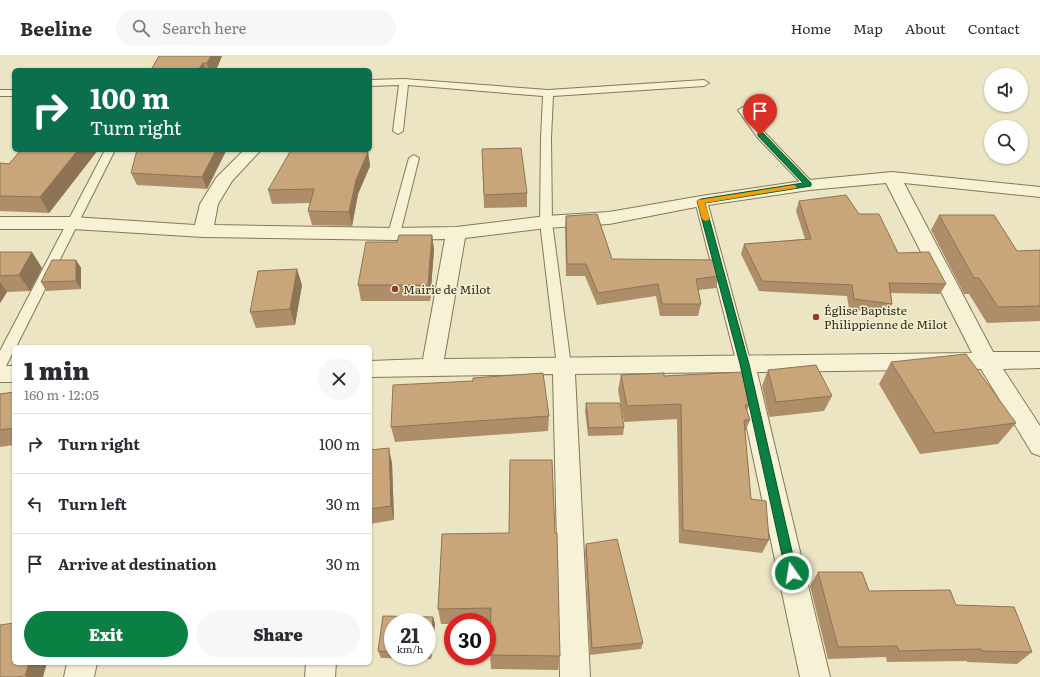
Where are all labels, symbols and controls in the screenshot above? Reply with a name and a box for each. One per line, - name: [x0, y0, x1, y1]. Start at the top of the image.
- search box: [116, 10, 396, 46]
- text: Beeline: [20, 14, 92, 42]
- text: Search here: [162, 16, 246, 39]
- icon: search: [130, 17, 152, 39]
- text: Home: [791, 18, 831, 38]
- text: Map: [853, 18, 883, 38]
- text: About: [905, 18, 946, 38]
- text: Contact: [968, 18, 1020, 38]
- map controls: [984, 68, 1028, 164]
- button: sound: [984, 68, 1028, 112]
- text: 100 m: [90, 76, 170, 118]
- icon: right: [24, 84, 76, 136]
- pin: [743, 94, 777, 135]
- icon: arrive: [749, 100, 771, 122]
- text: Turn right: [90, 114, 181, 141]
- button: search: [984, 120, 1028, 164]
- place label: Mairie de Milot: [403, 280, 491, 298]
- marker: Mairie de Milot: [390, 284, 400, 294]
- place label: Église Baptiste Philippienne de Milot: [824, 301, 948, 333]
- marker: Église Baptiste Philippienne de Milot: [811, 312, 821, 322]
- text: 1 min: [24, 352, 89, 387]
- button: close: [318, 358, 360, 400]
- text: 160 m · 12:05: [24, 385, 99, 404]
- text: Turn right: [58, 432, 140, 455]
- text: 100 m: [319, 432, 360, 455]
- icon: right: [24, 433, 46, 455]
- text: Turn left: [58, 492, 127, 515]
- text: 30 m: [326, 492, 360, 515]
- icon: left: [24, 493, 46, 515]
- text: Arrive at destination: [58, 552, 217, 575]
- text: 30 m: [326, 552, 360, 575]
- position arrow: [771, 552, 813, 594]
- icon: arrive: [24, 553, 46, 575]
- button: Exit: [24, 611, 188, 657]
- button: Share: [196, 611, 360, 657]
- speed limit sign: 30: [444, 613, 496, 665]
- text: 21: [400, 619, 420, 649]
- text: km/h: [397, 641, 423, 656]

